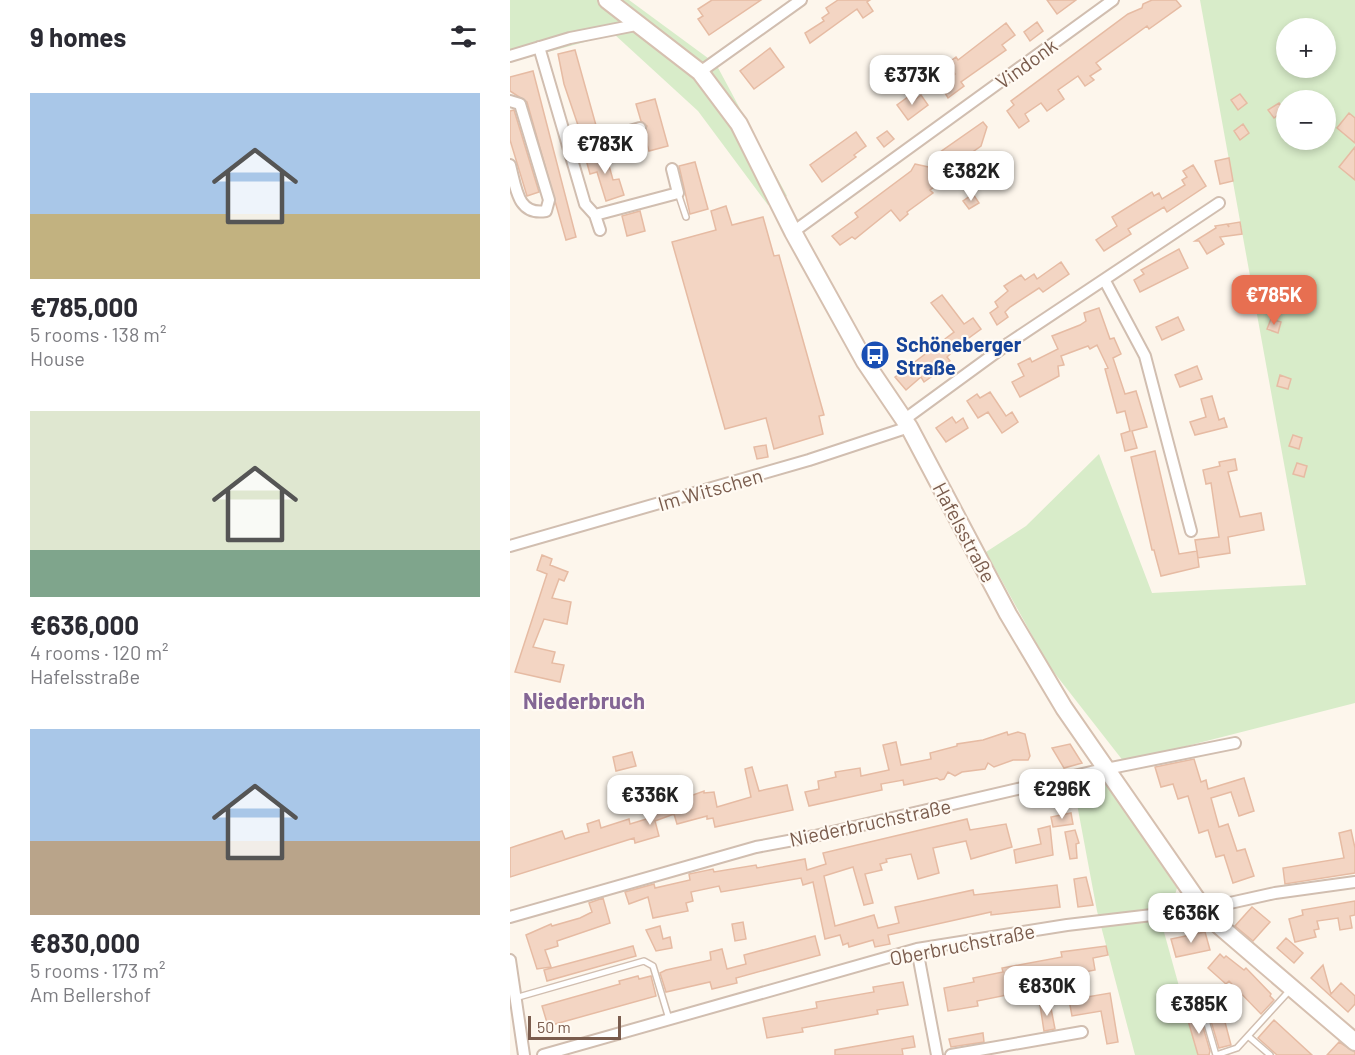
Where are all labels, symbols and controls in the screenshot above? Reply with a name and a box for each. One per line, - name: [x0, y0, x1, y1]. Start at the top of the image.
- map controls: [1276, 18, 1336, 150]
- button: +: [1276, 18, 1336, 78]
- icon: filters: [447, 20, 480, 53]
- text: 9 homes: [30, 21, 126, 52]
- street label: Vindonk: [991, 33, 1061, 93]
- pin: €373K: [870, 55, 954, 106]
- text: €373K: [884, 62, 940, 86]
- button: −: [1276, 90, 1336, 150]
- pin: €783K: [563, 124, 647, 175]
- text: €783K: [577, 131, 633, 155]
- icon: home: [201, 132, 309, 240]
- pin: €382K: [929, 151, 1013, 202]
- text: €382K: [942, 158, 1000, 182]
- pin: €785K: [1232, 275, 1316, 326]
- text: €785K: [1246, 282, 1302, 306]
- text: €785,000: [30, 291, 138, 322]
- text: 5 rooms · 138 m²: [30, 322, 166, 346]
- place label: Schöneberger Straße: [896, 332, 1022, 379]
- bus stop icon: Schöneberger Straße: [859, 339, 891, 371]
- text: House: [30, 346, 85, 370]
- icon: home: [201, 450, 309, 558]
- street label: Im Witschen: [655, 463, 765, 515]
- street label: Hafelsstraße: [929, 478, 1001, 586]
- text: €636,000: [30, 609, 139, 640]
- text: 4 rooms · 120 m²: [30, 640, 168, 664]
- text: Hafelsstraße: [30, 664, 140, 688]
- district label: Niederbruch: [523, 687, 645, 713]
- icon: home: [201, 768, 309, 876]
- pin: €296K: [1020, 769, 1104, 820]
- pin: €336K: [608, 775, 692, 826]
- text: €296K: [1033, 776, 1091, 800]
- text: €336K: [621, 782, 679, 806]
- street label: Niederbruchstraße: [787, 793, 953, 851]
- pin: €636K: [1149, 893, 1233, 944]
- text: €636K: [1162, 900, 1220, 924]
- street label: Oberbruchstraße: [887, 918, 1037, 970]
- text: €830,000: [30, 927, 140, 958]
- text: 5 rooms · 173 m²: [30, 958, 165, 982]
- pin: €830K: [1005, 966, 1089, 1017]
- text: €830K: [1018, 973, 1076, 997]
- text: Am Bellershof: [30, 982, 151, 1006]
- pin: €385K: [1157, 984, 1241, 1035]
- text: €385K: [1170, 991, 1228, 1015]
- scale bar: [528, 1013, 621, 1040]
- text: 50 m: [537, 1017, 571, 1036]

